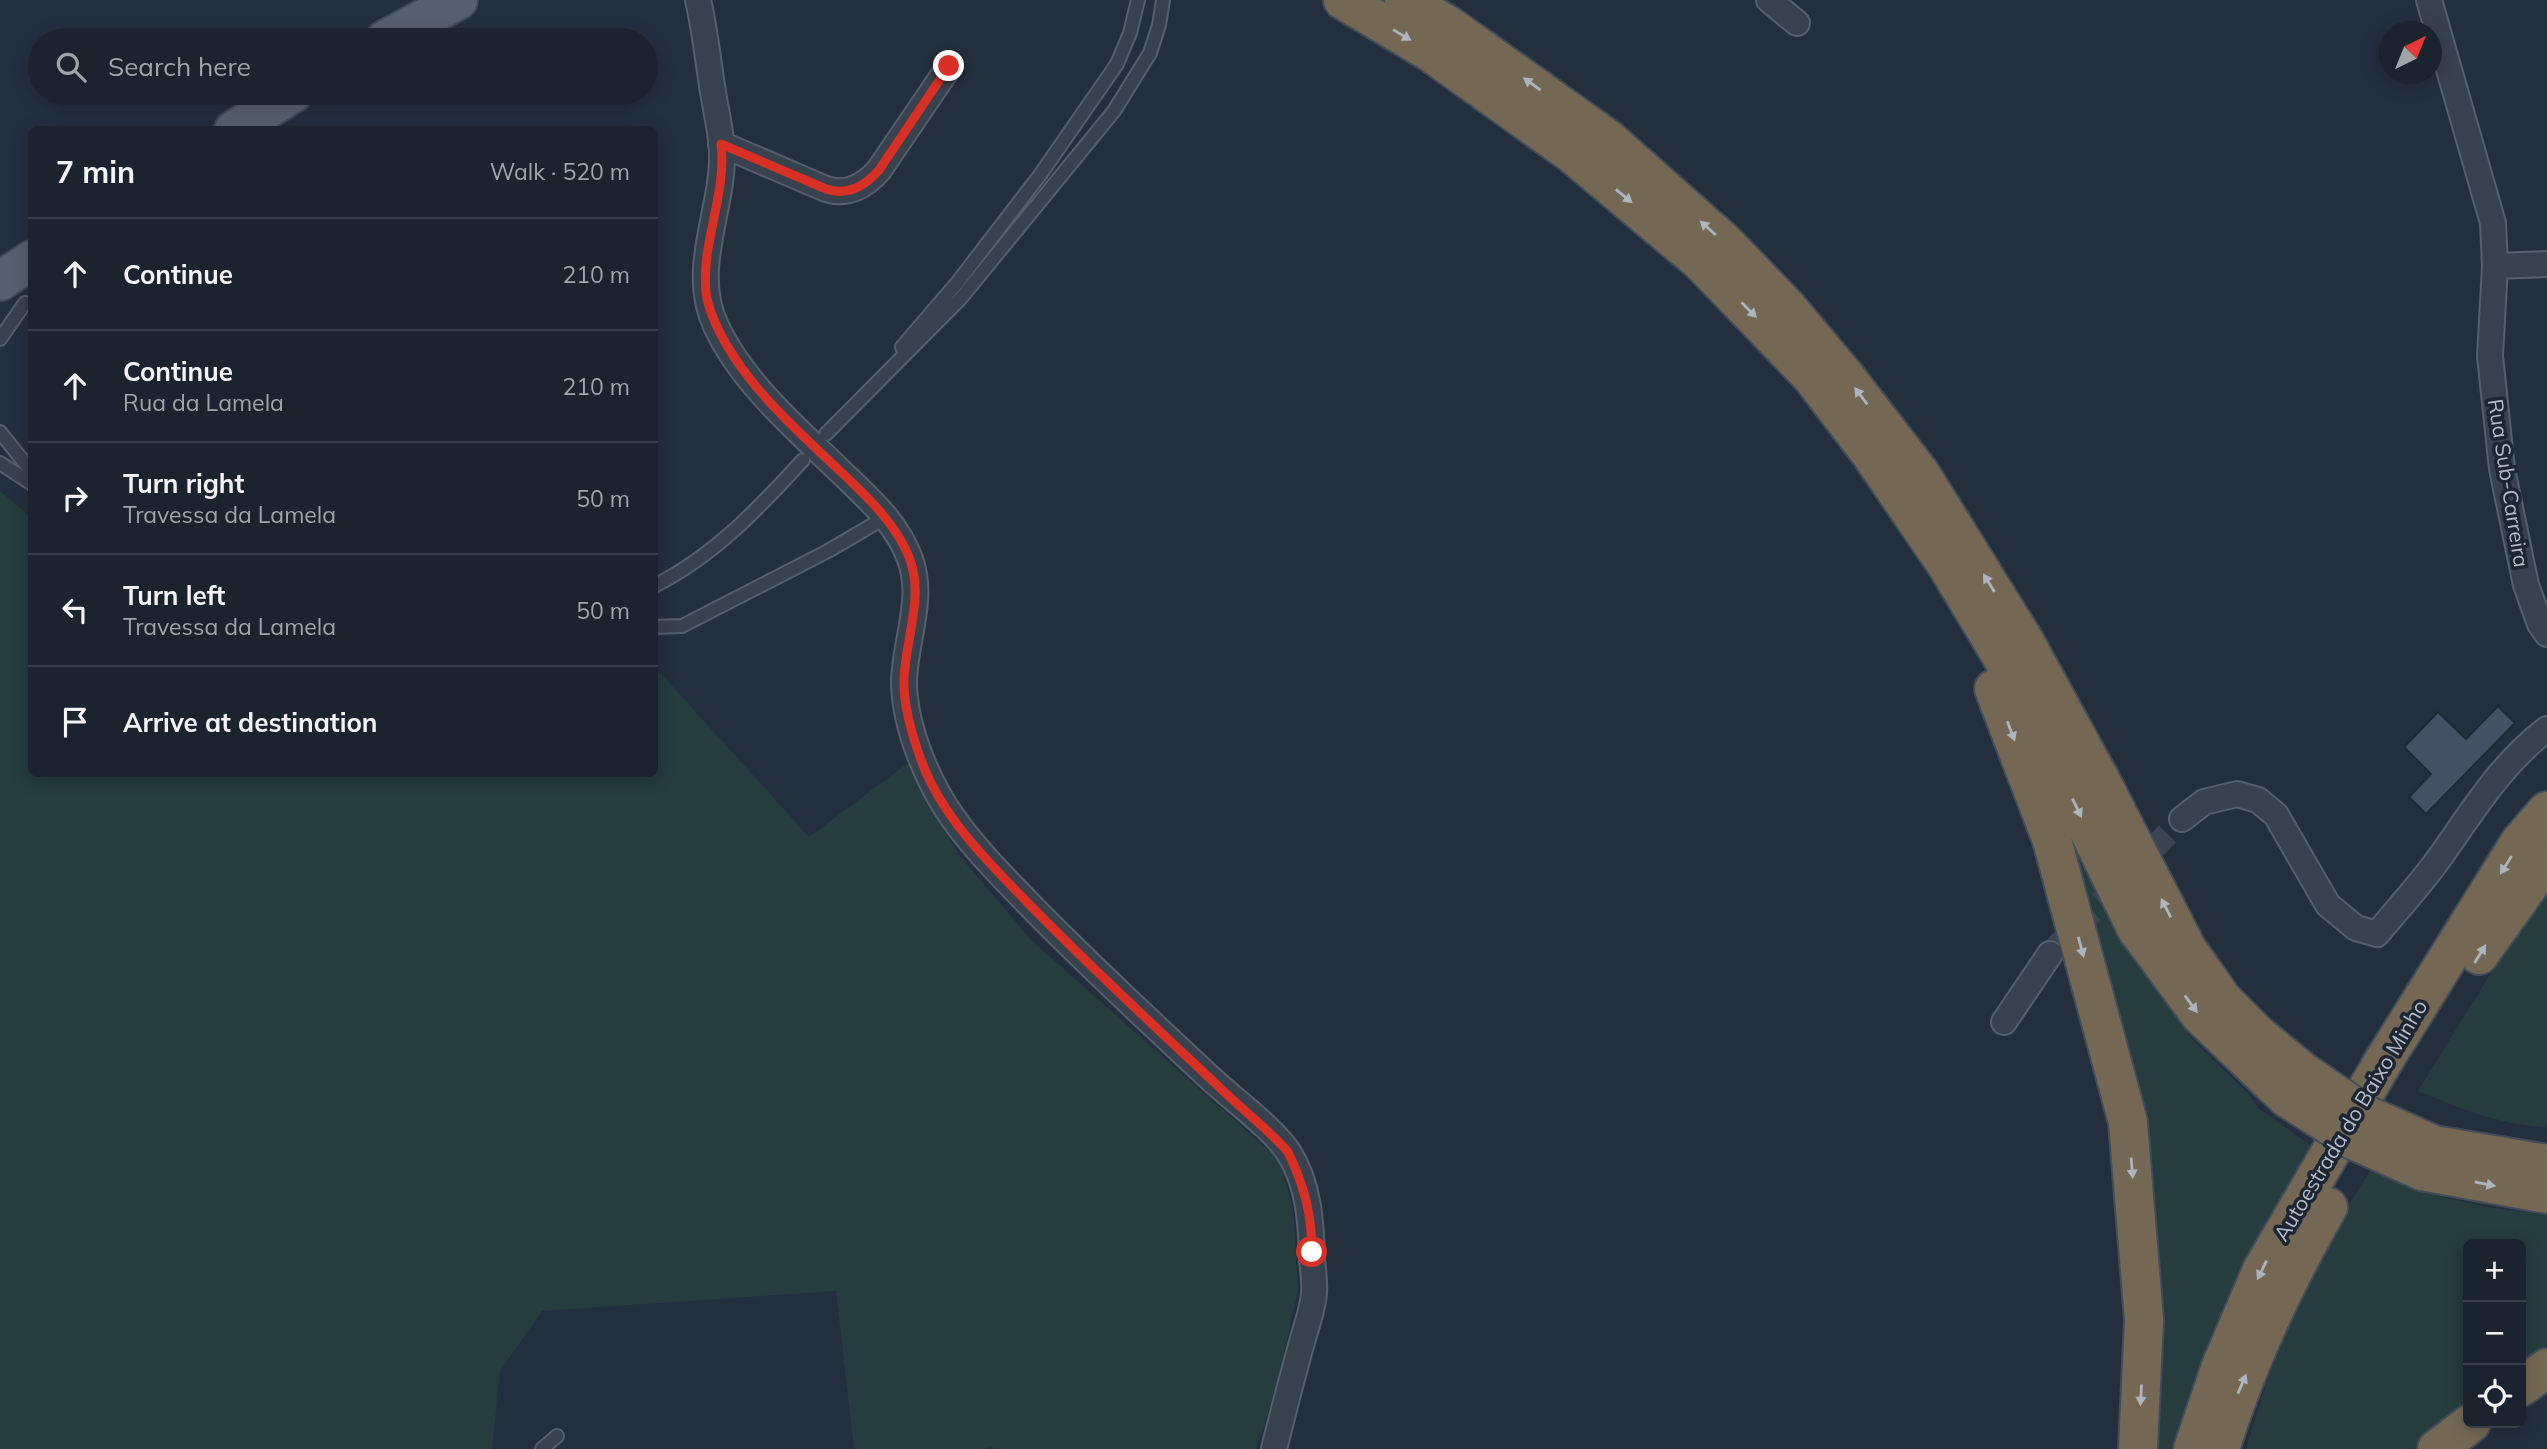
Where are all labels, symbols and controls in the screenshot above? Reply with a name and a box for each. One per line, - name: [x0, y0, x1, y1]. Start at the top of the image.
- north arrow: [2379, 21, 2442, 84]
- search box: [28, 28, 658, 105]
- one-way arrow: [1392, 29, 1411, 41]
- icon: search: [52, 48, 90, 86]
- text: Search here: [108, 50, 251, 83]
- route end: [933, 50, 964, 81]
- one-way arrow: [1523, 78, 1541, 92]
- text: 7 min: [56, 153, 135, 191]
- text: Walk · 520 m: [490, 157, 630, 186]
- one-way arrow: [1615, 188, 1632, 203]
- one-way arrow: [1699, 220, 1717, 236]
- icon: ahead: [56, 255, 94, 293]
- text: Continue: [123, 258, 233, 291]
- text: 210 m: [562, 260, 630, 289]
- one-way arrow: [1741, 302, 1758, 319]
- text: Continue: [123, 355, 233, 388]
- icon: ahead: [56, 367, 94, 405]
- text: 210 m: [562, 372, 630, 401]
- one-way arrow: [1854, 387, 1868, 405]
- text: Rua da Lamela: [123, 388, 284, 417]
- street label: Rua Sub-Carreira: [2483, 397, 2535, 569]
- text: Turn right: [123, 467, 244, 500]
- icon: right: [56, 479, 94, 517]
- text: 50 m: [576, 484, 630, 513]
- text: Travessa da Lamela: [123, 500, 336, 529]
- one-way arrow: [1983, 574, 1996, 593]
- text: Turn left: [123, 579, 225, 612]
- icon: left: [56, 591, 94, 629]
- text: 50 m: [576, 596, 630, 625]
- text: Travessa da Lamela: [123, 612, 336, 641]
- icon: arrive: [56, 703, 94, 741]
- text: Arrive at destination: [123, 706, 378, 739]
- one-way arrow: [2005, 721, 2016, 742]
- one-way arrow: [2072, 798, 2083, 818]
- one-way arrow: [2499, 856, 2512, 875]
- one-way arrow: [2160, 898, 2172, 918]
- one-way arrow: [2076, 936, 2087, 958]
- one-way arrow: [2473, 944, 2486, 963]
- one-way arrow: [2184, 994, 2198, 1013]
- street label: Autoestrada do Baixo Minho: [2268, 995, 2432, 1245]
- one-way arrow: [2127, 1158, 2138, 1180]
- one-way arrow: [2474, 1178, 2496, 1189]
- route start: [1296, 1236, 1327, 1267]
- map controls: [2463, 1239, 2526, 1428]
- button: +: [2463, 1239, 2526, 1302]
- one-way arrow: [2257, 1260, 2268, 1280]
- button: −: [2463, 1302, 2526, 1365]
- button: locate: [2463, 1365, 2526, 1428]
- one-way arrow: [2237, 1374, 2248, 1395]
- one-way arrow: [2135, 1385, 2146, 1407]

